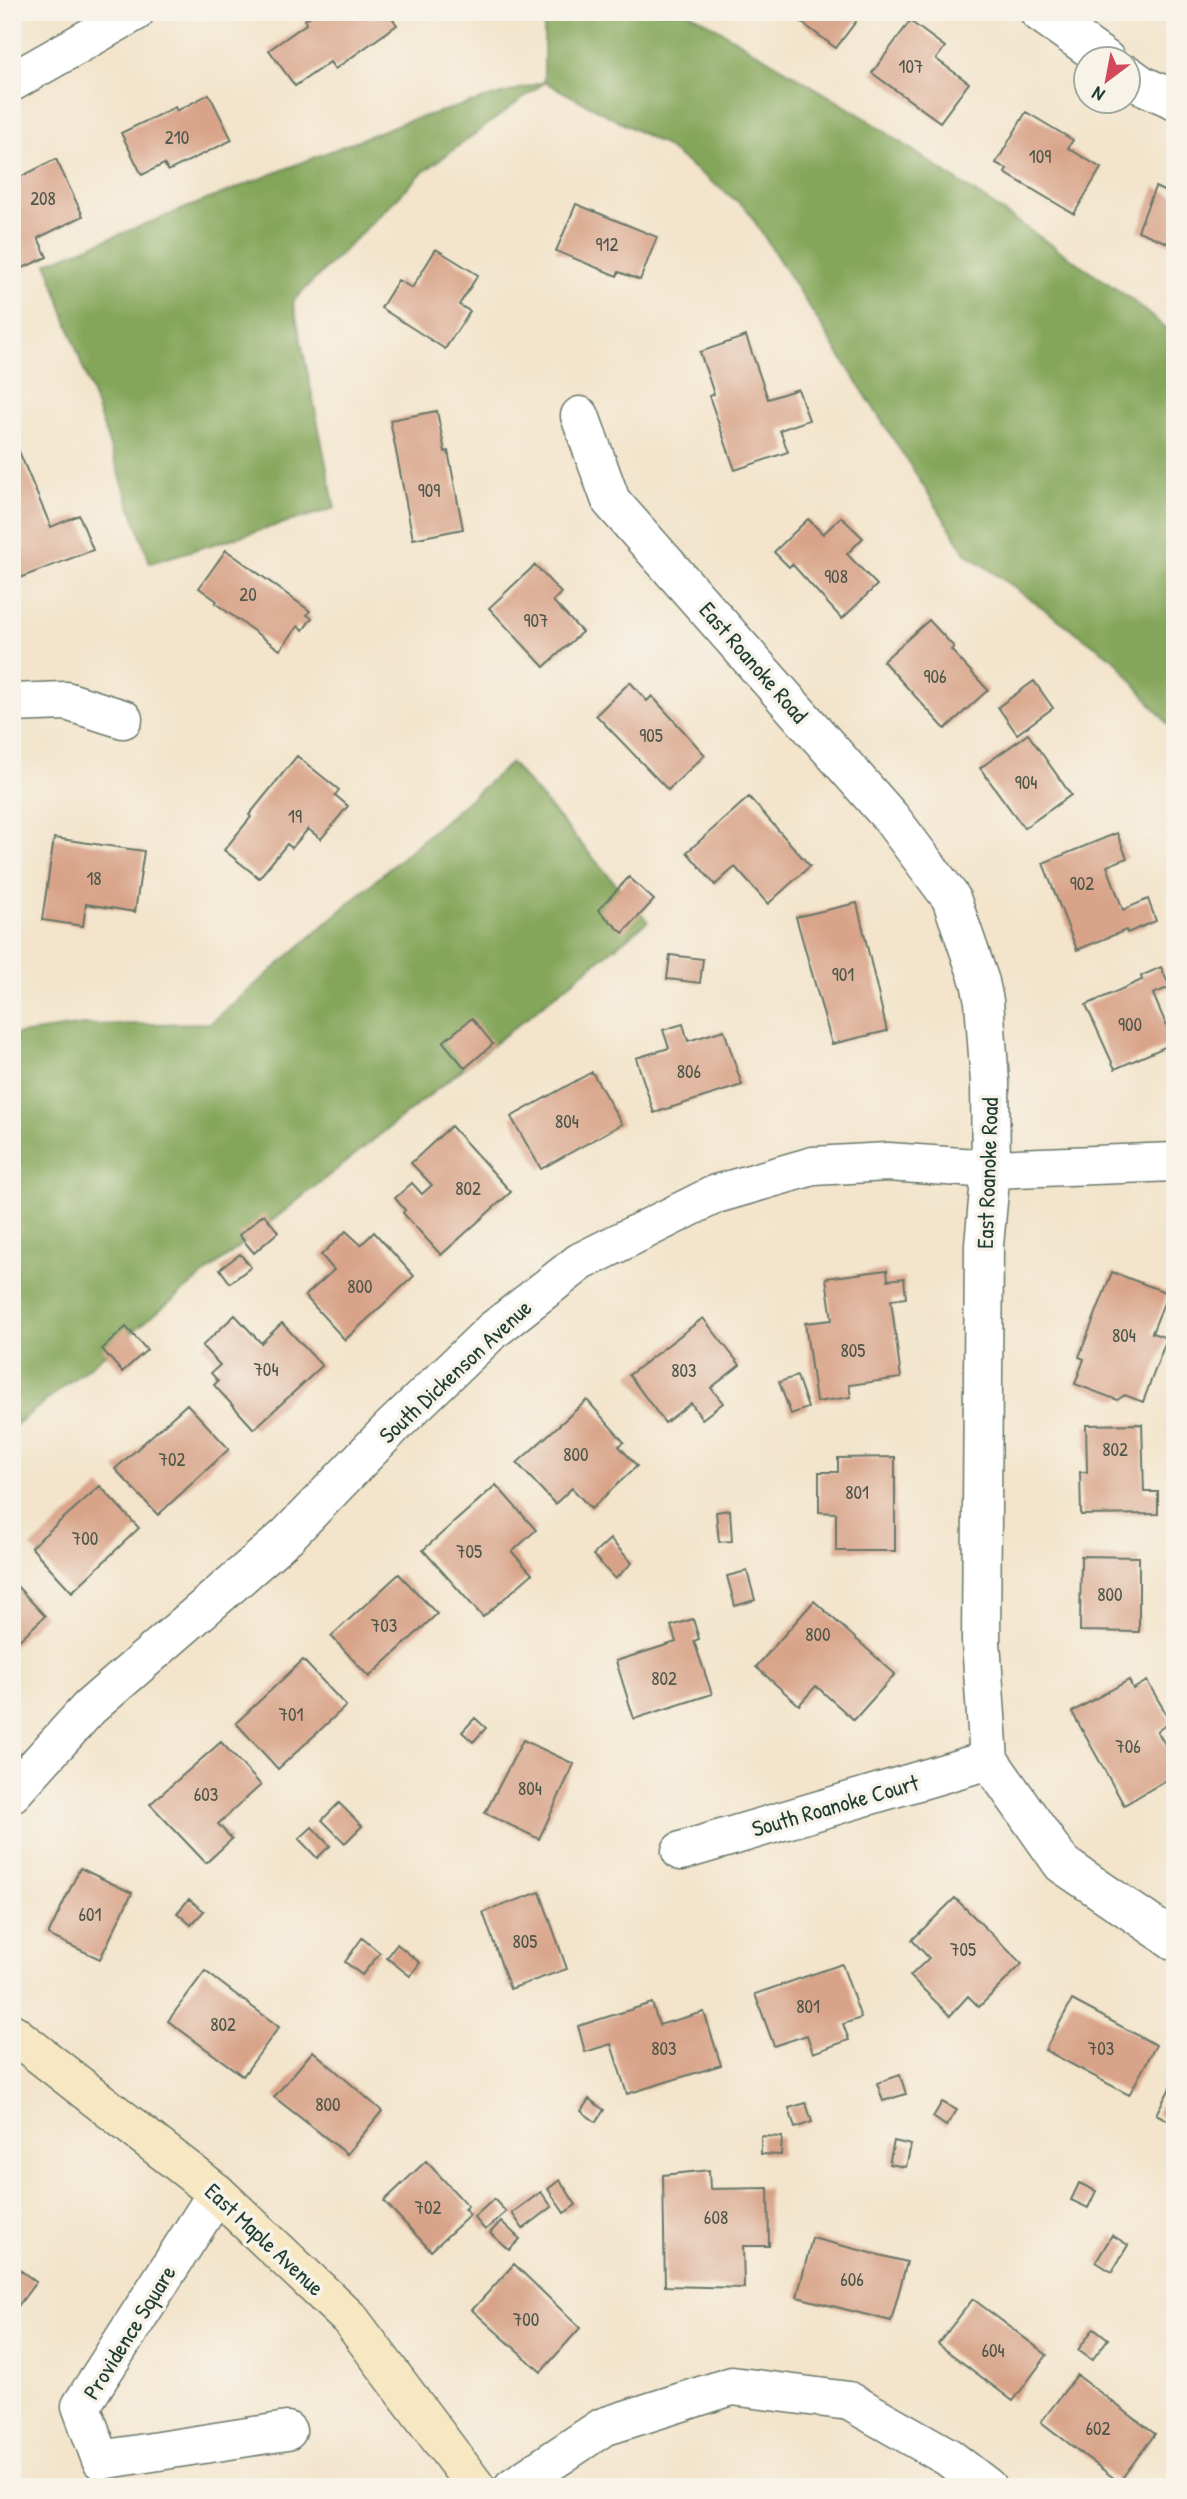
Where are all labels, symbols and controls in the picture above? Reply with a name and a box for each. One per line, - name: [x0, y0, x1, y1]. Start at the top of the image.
- north arrow: [1072, 46, 1142, 116]
- house number: 107: [899, 53, 923, 79]
- text: N: [1087, 81, 1109, 108]
- house number: 210: [165, 124, 189, 150]
- house number: 109: [1029, 143, 1051, 169]
- house number: 208: [30, 185, 56, 211]
- house number: 912: [596, 231, 618, 257]
- house number: 909: [418, 477, 440, 503]
- house number: 908: [824, 563, 848, 589]
- house number: 20: [239, 581, 257, 607]
- street label: East Roanoke Road: [693, 595, 815, 729]
- house number: 907: [524, 607, 548, 633]
- house number: 906: [923, 663, 947, 689]
- house number: 905: [639, 722, 663, 748]
- house number: 904: [1015, 769, 1037, 795]
- house number: 19: [288, 803, 302, 829]
- house number: 18: [86, 865, 102, 891]
- house number: 902: [1070, 870, 1094, 896]
- house number: 901: [832, 961, 854, 987]
- house number: 900: [1118, 1011, 1142, 1037]
- house number: 806: [677, 1058, 701, 1084]
- street label: East Roanoke Road: [969, 1097, 1005, 1249]
- house number: 804: [555, 1108, 579, 1134]
- house number: 802: [455, 1175, 481, 1201]
- house number: 800: [347, 1273, 373, 1299]
- street label: South Dickenson Avenue: [372, 1292, 538, 1450]
- house number: 804: [1112, 1322, 1136, 1348]
- house number: 805: [841, 1337, 865, 1363]
- house number: 704: [253, 1356, 279, 1382]
- house number: 803: [671, 1357, 697, 1383]
- house number: 802: [1102, 1436, 1128, 1462]
- house number: 800: [563, 1441, 589, 1467]
- house number: 702: [159, 1446, 186, 1472]
- house number: 801: [845, 1479, 869, 1505]
- house number: 700: [72, 1525, 98, 1551]
- house number: 705: [456, 1538, 482, 1564]
- house number: 800: [1097, 1581, 1123, 1607]
- house number: 703: [371, 1612, 397, 1638]
- house number: 800: [805, 1621, 831, 1647]
- house number: 802: [651, 1665, 677, 1691]
- house number: 701: [279, 1701, 304, 1727]
- house number: 706: [1115, 1733, 1141, 1759]
- street label: South Roanoke Court: [748, 1766, 923, 1844]
- house number: 804: [518, 1775, 542, 1801]
- house number: 603: [194, 1781, 218, 1807]
- house number: 601: [79, 1901, 102, 1927]
- house number: 805: [513, 1928, 537, 1954]
- house number: 705: [950, 1936, 976, 1962]
- house number: 801: [796, 1993, 820, 2019]
- house number: 802: [210, 2011, 236, 2037]
- house number: 803: [651, 2035, 677, 2061]
- house number: 703: [1088, 2035, 1114, 2061]
- house number: 800: [315, 2091, 341, 2117]
- street label: East Maple Avenue: [199, 2176, 331, 2302]
- house number: 702: [415, 2194, 442, 2220]
- house number: 608: [704, 2204, 728, 2230]
- street label: Providence Square: [75, 2259, 183, 2405]
- house number: 606: [840, 2266, 864, 2292]
- house number: 700: [513, 2306, 539, 2332]
- house number: 604: [981, 2337, 1005, 2363]
- house number: 602: [1086, 2415, 1111, 2441]

